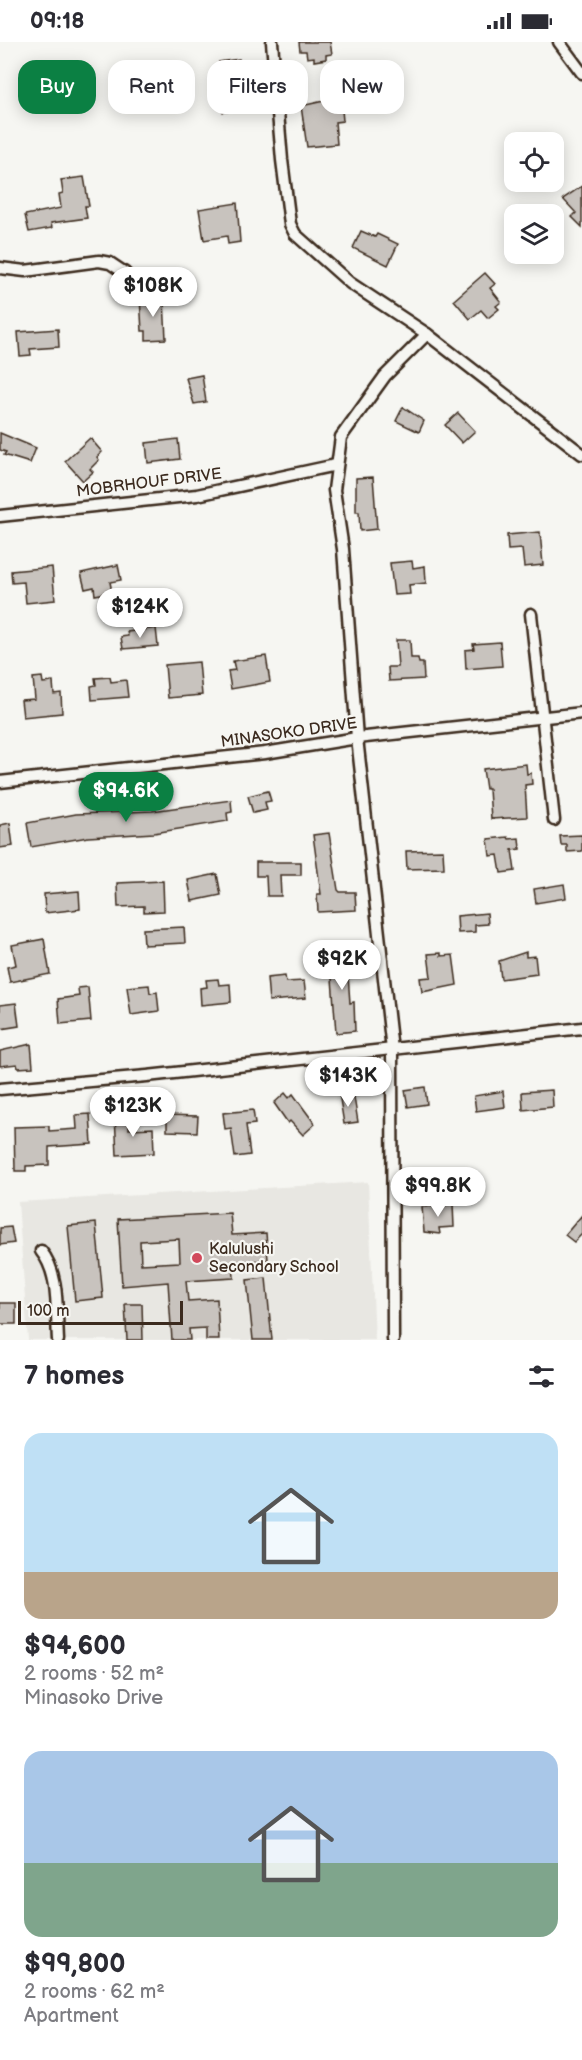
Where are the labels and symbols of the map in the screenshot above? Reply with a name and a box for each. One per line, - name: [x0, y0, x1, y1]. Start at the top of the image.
- pin: $108K: [111, 267, 195, 318]
- street label: MOBRHOUF DRIVE: [75, 465, 223, 501]
- pin: $124K: [98, 588, 182, 639]
- street label: MINASOKO DRIVE: [220, 714, 358, 752]
- pin: $94.6K: [77, 772, 175, 823]
- pin: $92K: [306, 940, 378, 991]
- pin: $143K: [306, 1057, 390, 1108]
- pin: $123K: [91, 1087, 175, 1138]
- pin: $99.8K: [389, 1167, 487, 1218]
- place label: Kalulushi Secondary School: [209, 1240, 339, 1277]
- marker: Kalulushi Secondary School: [190, 1251, 204, 1265]
- scale bar: [18, 1298, 183, 1326]

